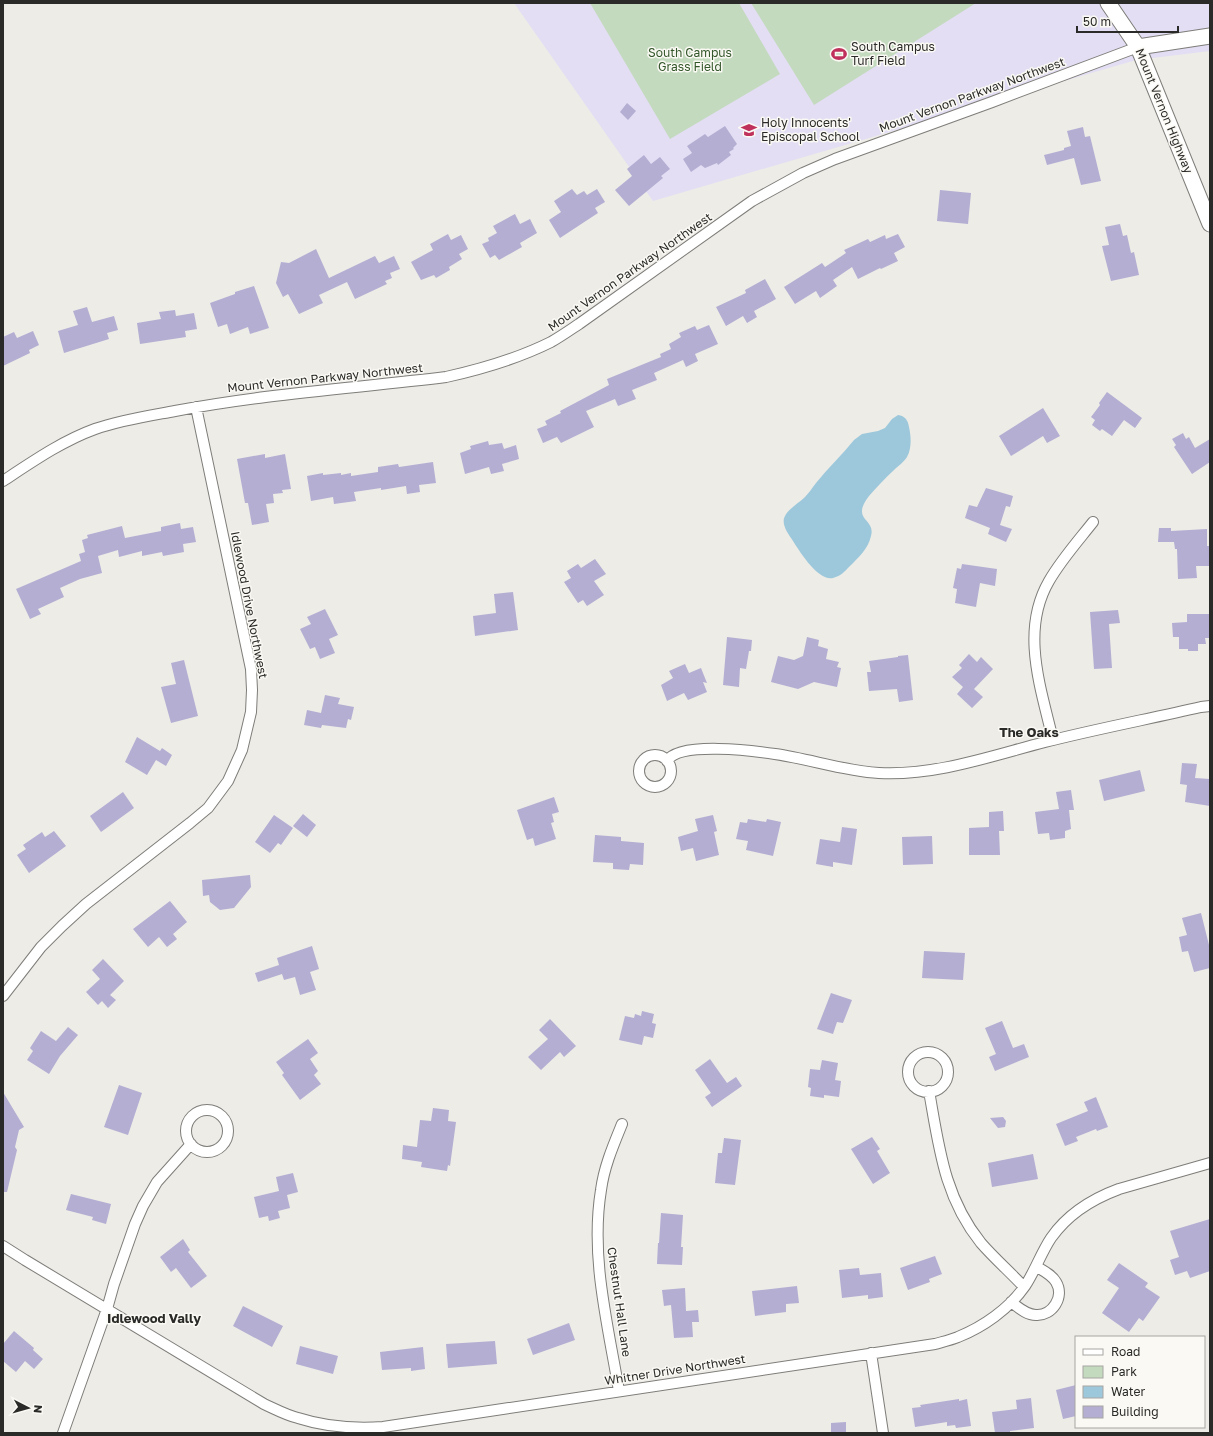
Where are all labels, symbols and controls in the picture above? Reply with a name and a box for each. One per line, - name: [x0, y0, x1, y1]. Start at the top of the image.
- scale bar: [1077, 8, 1178, 34]
- text: 50 m: [1083, 14, 1111, 29]
- place label: South Campus Turf Field: [851, 39, 935, 68]
- park label: South Campus Grass Field: [648, 45, 732, 74]
- sports icon: South Campus Turf Field: [830, 45, 848, 63]
- street label: Mount Vernon Highway: [1133, 46, 1197, 176]
- street label: Mount Vernon Parkway Northwest: [877, 54, 1067, 135]
- place label: Holy Innocents' Episcopal School: [761, 115, 860, 144]
- school or university icon: Holy Innocents' Episcopal School: [740, 121, 758, 139]
- street label: Mount Vernon Parkway Northwest: [545, 209, 715, 334]
- street label: Mount Vernon Parkway Northwest: [226, 360, 424, 395]
- street label: Idlewood Drive Northwest: [228, 530, 271, 680]
- district label: The Oaks: [999, 724, 1059, 740]
- street label: Chestnut Hall Lane: [604, 1246, 635, 1358]
- district label: Idlewood Vally: [107, 1310, 201, 1326]
- legend: [1075, 1336, 1205, 1428]
- text: Road: [1111, 1344, 1140, 1359]
- street label: Whitner Drive Northwest: [603, 1351, 747, 1388]
- text: Park: [1111, 1364, 1137, 1379]
- text: Water: [1111, 1384, 1145, 1399]
- north arrow: [8, 1388, 48, 1428]
- text: N: [32, 1404, 45, 1414]
- text: Building: [1111, 1404, 1159, 1419]

